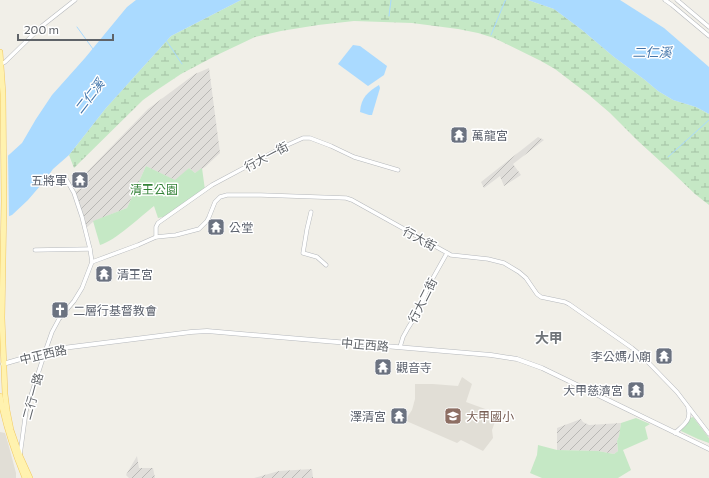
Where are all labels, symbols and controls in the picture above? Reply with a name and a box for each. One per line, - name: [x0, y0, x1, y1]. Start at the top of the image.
- scale bar: [18, 16, 113, 42]
- text: 200 m: [24, 22, 59, 36]
- water label: 二仁溪: [632, 44, 673, 60]
- water label: 二仁溪: [71, 74, 109, 116]
- temple icon: 萬龍宮: [449, 125, 469, 145]
- place label: 萬龍宮: [472, 128, 508, 142]
- street label: 行大一街: [242, 139, 290, 173]
- temple icon: 五將軍: [70, 170, 90, 190]
- place label: 五將軍: [31, 173, 67, 187]
- park label: 清王公園: [130, 182, 178, 196]
- temple icon: 公堂: [206, 217, 226, 237]
- place label: 公堂: [229, 220, 253, 234]
- street label: 行大街: [401, 223, 439, 253]
- temple icon: 清王宮: [94, 264, 114, 284]
- place label: 清王宮: [117, 267, 153, 281]
- street label: 行大二街: [405, 275, 439, 325]
- church icon: 二層行基督教會: [50, 300, 70, 320]
- place label: 二層行基督教會: [73, 303, 157, 317]
- district label: 大甲: [535, 329, 563, 346]
- street label: 中正西路: [340, 335, 390, 353]
- street label: 中正西路: [18, 342, 68, 366]
- temple icon: 李公媽小廟: [654, 346, 674, 366]
- place label: 李公媽小廟: [591, 349, 651, 363]
- temple icon: 觀音寺: [373, 357, 393, 377]
- place label: 觀音寺: [396, 360, 432, 374]
- street label: 二行一路: [19, 371, 45, 421]
- temple icon: 大甲慈濟宮: [626, 380, 646, 400]
- place label: 大甲慈濟宮: [563, 383, 623, 397]
- temple icon: 澤清宮: [389, 406, 409, 426]
- school or university icon: 大甲國小: [443, 406, 463, 426]
- place label: 澤清宮: [350, 409, 386, 423]
- place label: 大甲國小: [466, 409, 514, 423]

